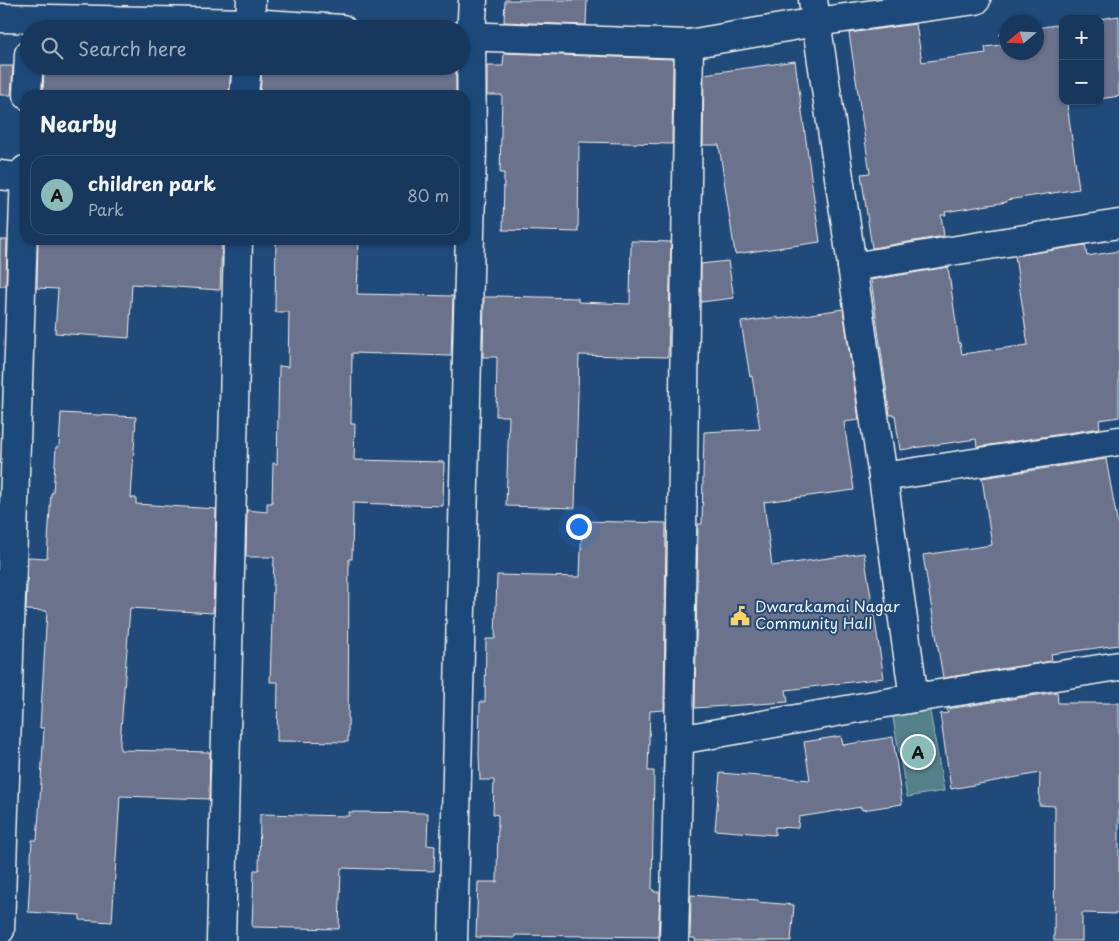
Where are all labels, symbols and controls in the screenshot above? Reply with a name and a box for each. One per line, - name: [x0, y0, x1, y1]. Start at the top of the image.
- north arrow: [999, 15, 1044, 60]
- map controls: [1059, 15, 1104, 105]
- button: +: [1059, 15, 1104, 60]
- search box: [20, 20, 470, 75]
- icon: search: [38, 34, 66, 62]
- text: Search here: [78, 34, 187, 62]
- button: −: [1059, 60, 1104, 105]
- text: Nearby: [40, 107, 117, 139]
- text: children park: [88, 169, 216, 197]
- text: A: [51, 183, 63, 207]
- text: 80 m: [407, 183, 449, 207]
- text: Park: [88, 197, 124, 221]
- your location: [566, 514, 592, 540]
- place label: Dwarakamai Nagar Community Hall: [755, 594, 900, 634]
- public building icon: Dwarakamai Nagar Community Hall: [729, 605, 751, 627]
- pin: A: [902, 733, 934, 771]

